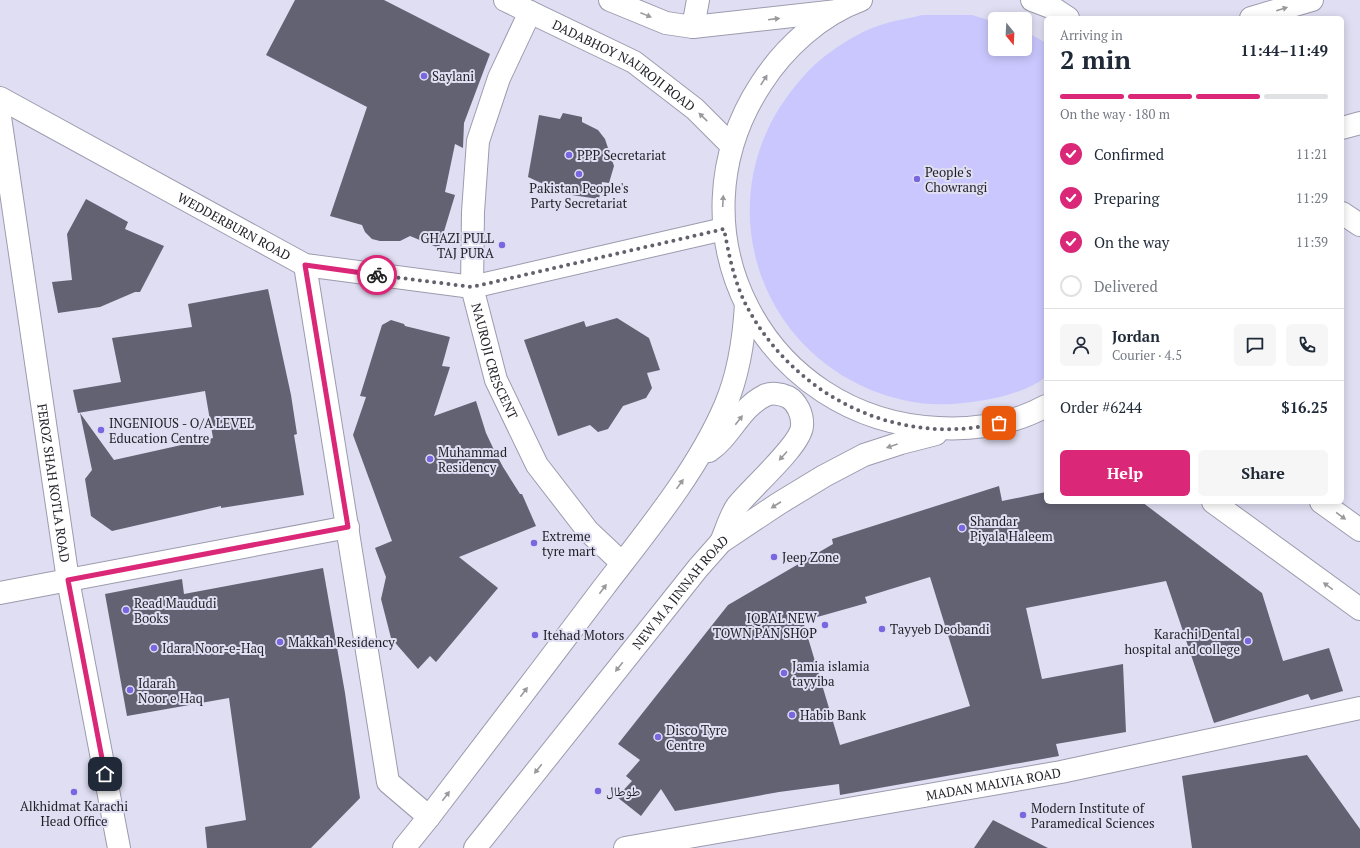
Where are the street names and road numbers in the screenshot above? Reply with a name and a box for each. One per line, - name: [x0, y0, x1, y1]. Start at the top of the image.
- street label: DADABHOY NAUROJI ROAD: [549, 15, 699, 115]
- street label: WEDDERBURN ROAD: [174, 188, 294, 265]
- street label: NAUROJI CRESCENT: [467, 301, 522, 422]
- street label: FEROZ SHAH KOTLA ROAD: [33, 403, 74, 564]
- street label: NEW M A JINNAH ROAD: [628, 531, 732, 653]
- street label: MADAN MALVIA ROAD: [925, 763, 1062, 804]

